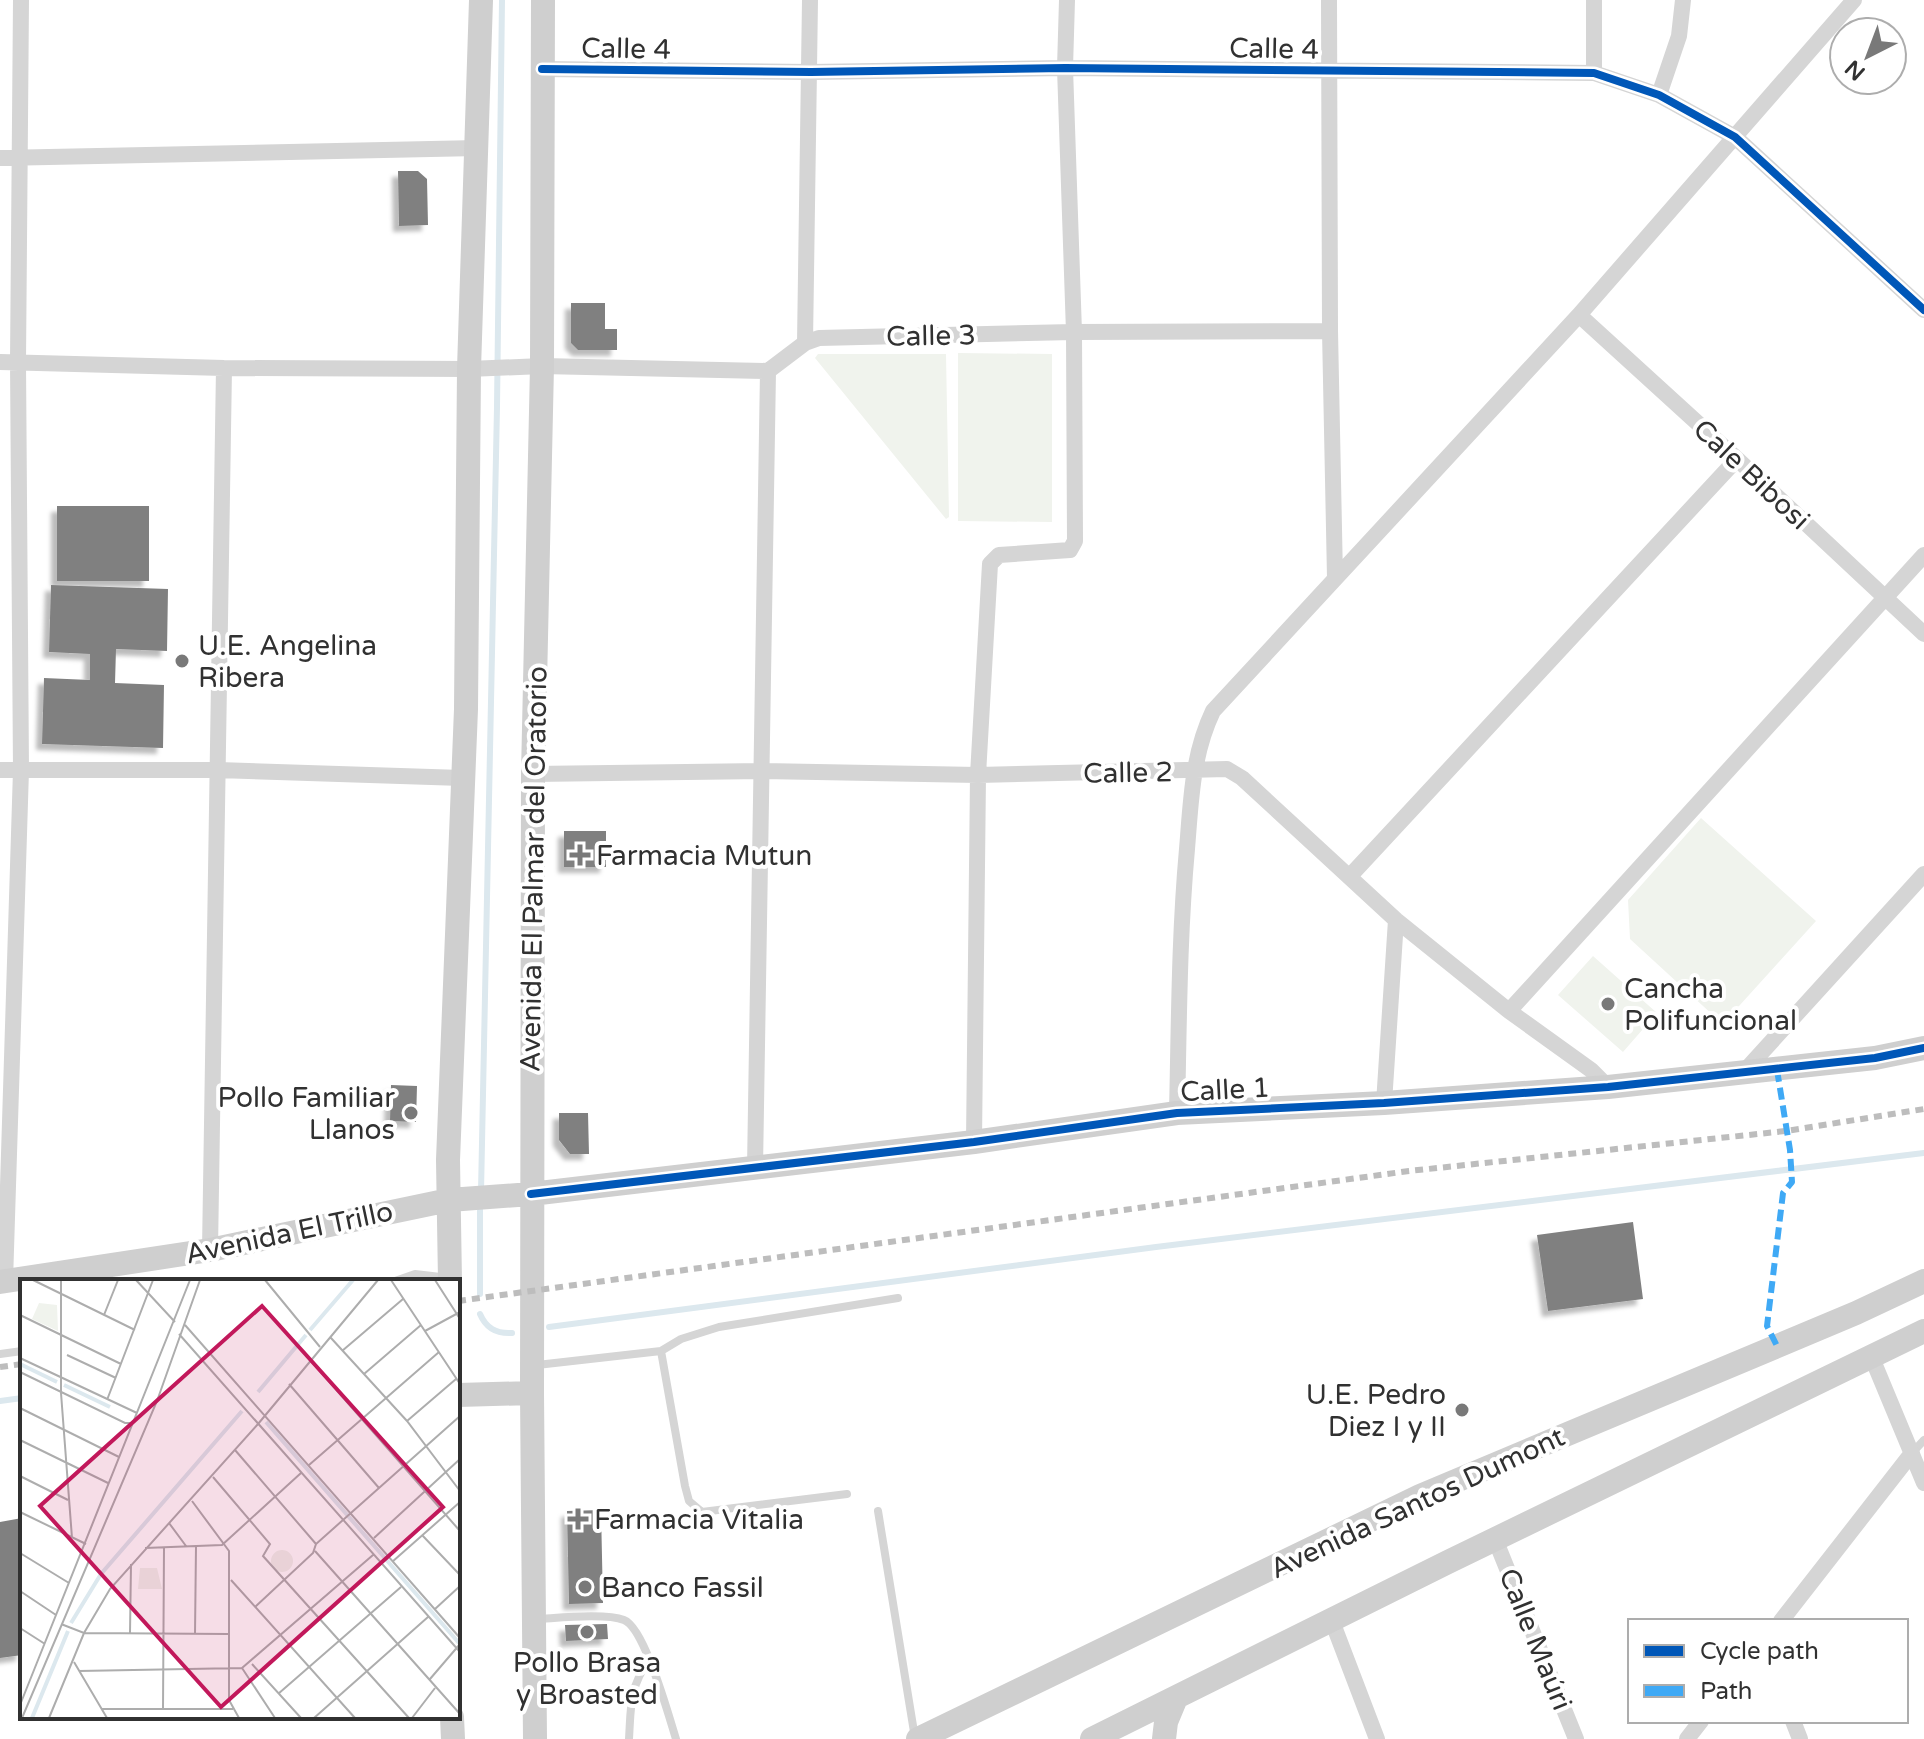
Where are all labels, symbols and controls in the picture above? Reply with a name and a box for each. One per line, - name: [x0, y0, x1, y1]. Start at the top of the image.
- north arrow: [1828, 16, 1908, 96]
- street label: Calle 4: [581, 31, 671, 67]
- street label: Calle 4: [1229, 31, 1319, 67]
- text: N: [1840, 55, 1871, 86]
- street label: Calle 3: [886, 318, 976, 354]
- street label: Cale Bibosi: [1686, 412, 1817, 537]
- place label: U.E. Angelina Ribera: [198, 629, 377, 695]
- marker: U.E. Angelina Ribera: [173, 652, 191, 670]
- street label: Avenida El Palmar del Oratorio: [513, 666, 555, 1072]
- street label: Calle 2: [1083, 755, 1173, 791]
- place label: Farmacia Mutun: [596, 839, 812, 873]
- marker: Farmacia Mutun: [571, 846, 589, 864]
- place label: Cancha Polifuncional: [1624, 972, 1797, 1038]
- marker: Cancha Polifuncional: [1599, 995, 1617, 1013]
- street label: Calle 1: [1179, 1071, 1271, 1109]
- place label: Pollo Familiar Llanos: [218, 1081, 395, 1147]
- marker: Pollo Familiar Llanos: [402, 1104, 420, 1122]
- street label: Avenida El Trillo: [182, 1194, 396, 1272]
- inset map: [20, 1279, 460, 1719]
- place label: U.E. Pedro Diez I y II: [1306, 1378, 1446, 1444]
- marker: U.E. Pedro Diez I y II: [1453, 1401, 1471, 1419]
- street label: Avenida Santos Dumont: [1265, 1420, 1570, 1586]
- place label: Farmacia Vitalia: [594, 1503, 804, 1537]
- marker: Farmacia Vitalia: [569, 1510, 587, 1528]
- street label: Calle Maúri: [1491, 1564, 1579, 1715]
- place label: Banco Fassil: [601, 1571, 764, 1605]
- marker: Banco Fassil: [576, 1578, 594, 1596]
- legend: [1628, 1619, 1908, 1723]
- marker: Pollo Brasa y Broasted: [578, 1623, 596, 1641]
- text: Cycle path: [1700, 1637, 1819, 1666]
- place label: Pollo Brasa y Broasted: [513, 1646, 661, 1712]
- text: Path: [1700, 1677, 1753, 1706]

